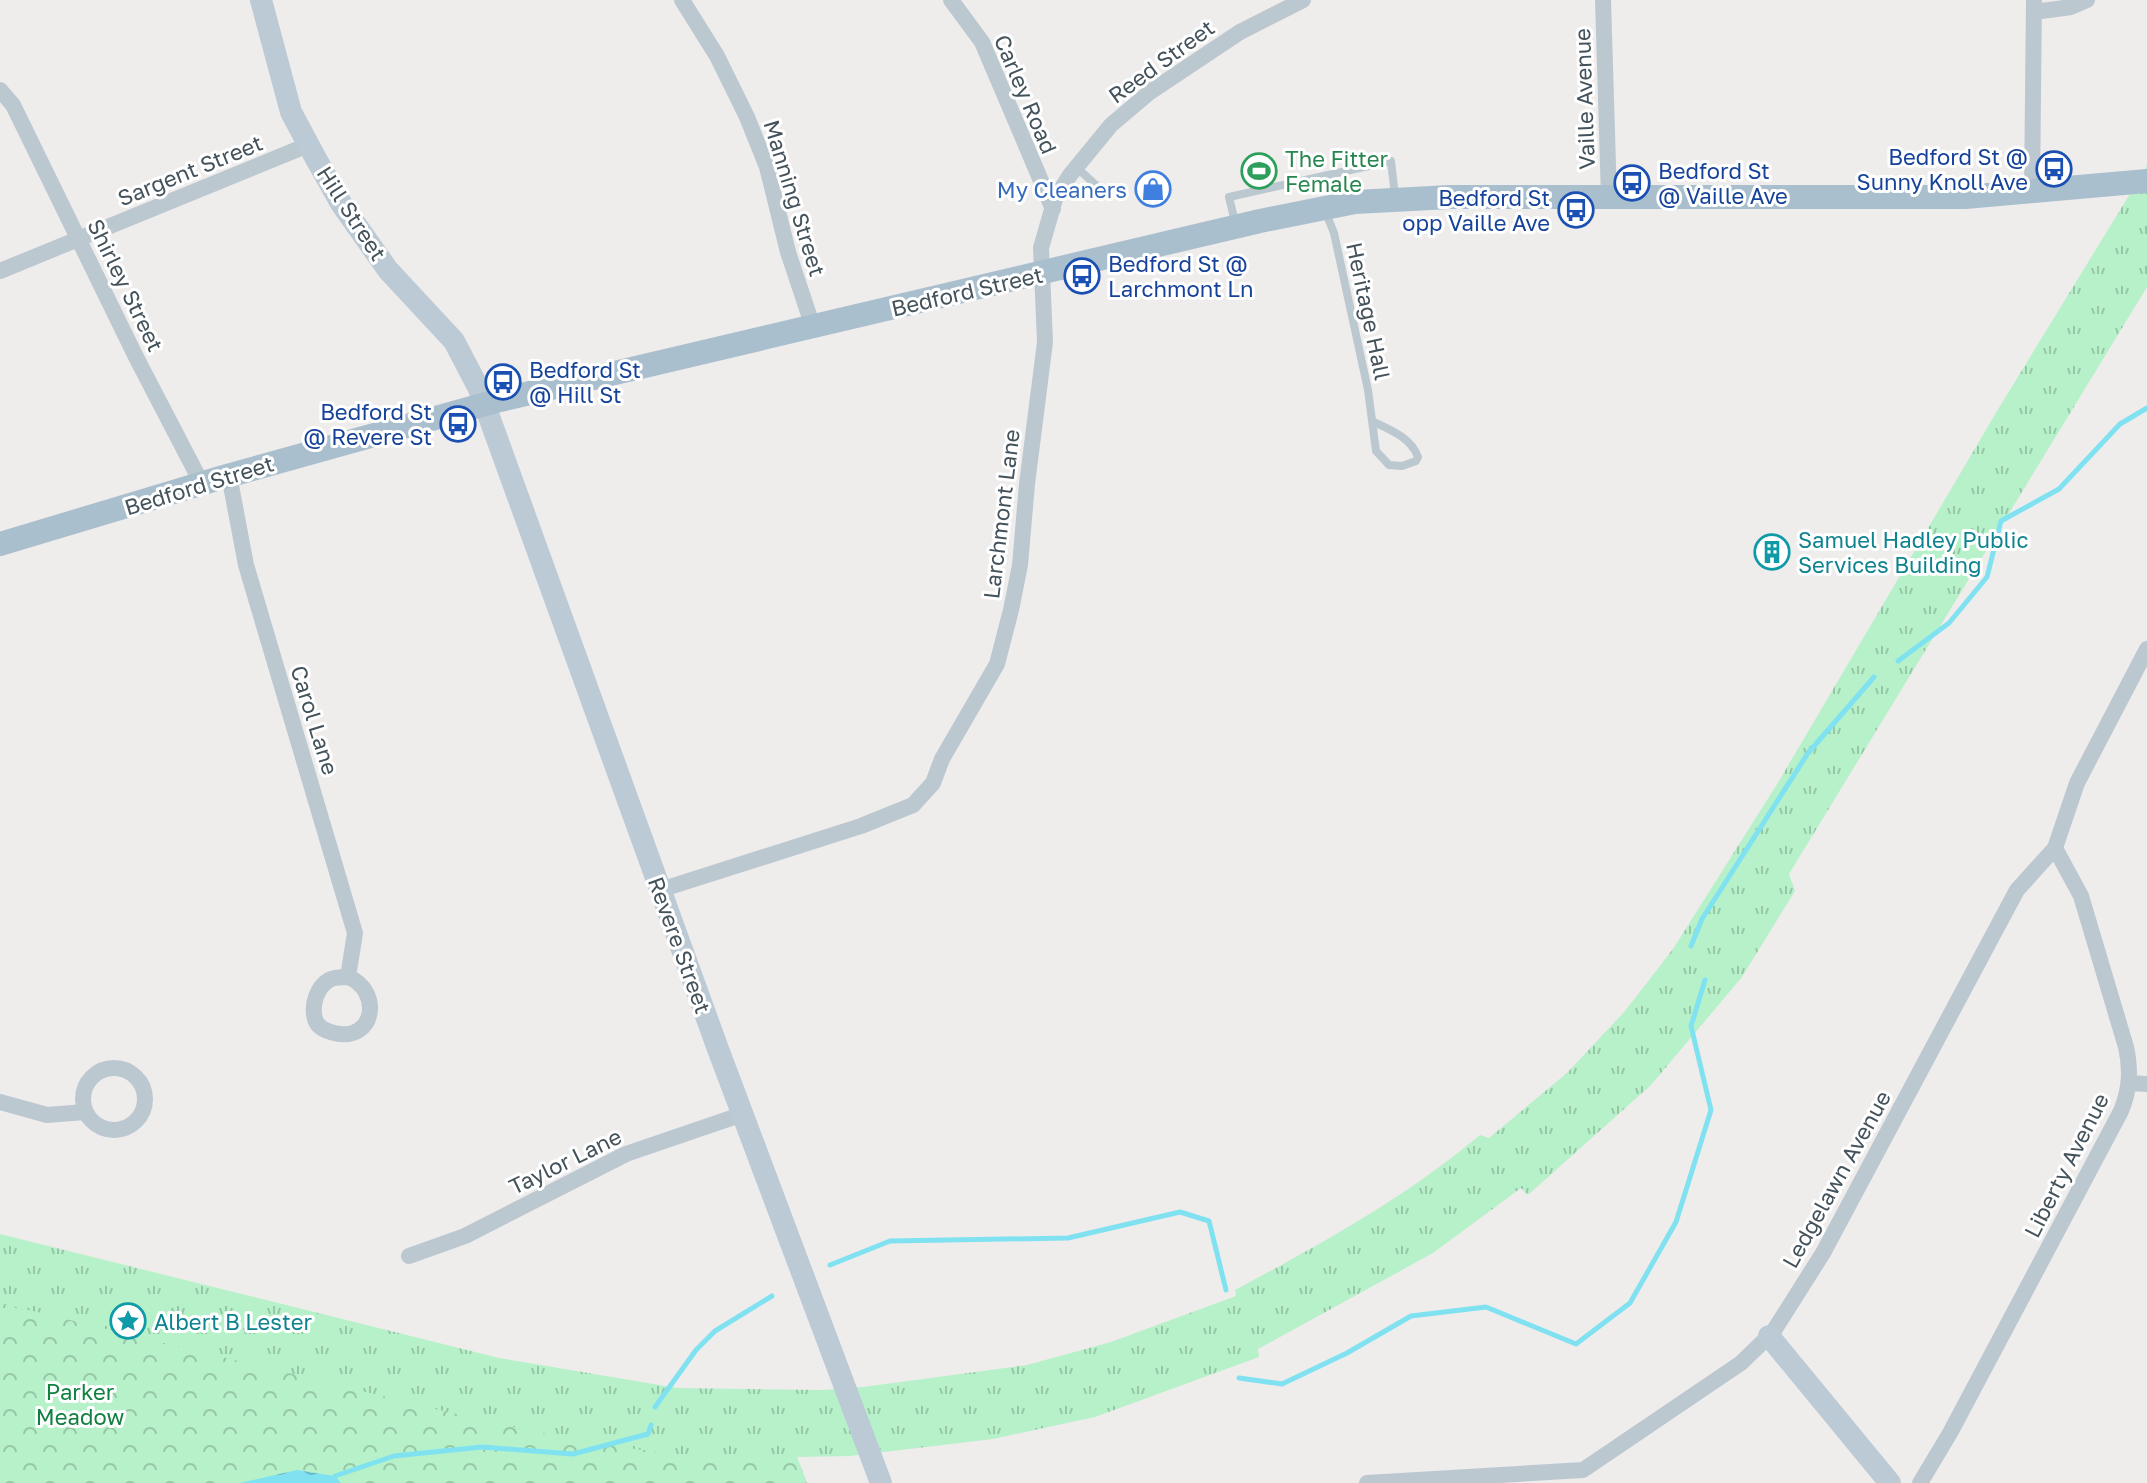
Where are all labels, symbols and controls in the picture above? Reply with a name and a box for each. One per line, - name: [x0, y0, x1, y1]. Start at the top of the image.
- street label: Reed Street: [1103, 14, 1219, 108]
- street label: Vaille Avenue: [1568, 28, 1600, 170]
- street label: Carley Road: [989, 30, 1063, 158]
- street label: Manning Street: [758, 117, 832, 279]
- street label: Sargent Street: [114, 129, 266, 211]
- place label: Bedford St @ Sunny Knoll Ave: [1857, 143, 2028, 195]
- place label: The Fitter Female: [1285, 145, 1389, 197]
- bus stop icon: Bedford St @ Sunny Knoll Ave: [2035, 150, 2073, 188]
- sports icon: The Fitter Female: [1240, 152, 1278, 190]
- place label: Bedford St @ Vaille Ave: [1658, 157, 1788, 209]
- street label: Hill Street: [311, 161, 393, 265]
- bus stop icon: Bedford St @ Vaille Ave: [1613, 164, 1651, 202]
- shop icon: My Cleaners: [1134, 170, 1172, 208]
- place label: My Cleaners: [997, 176, 1127, 203]
- place label: Bedford St opp Vaille Ave: [1402, 184, 1550, 236]
- bus stop icon: Bedford St opp Vaille Ave: [1557, 191, 1595, 229]
- street label: Shirley Street: [82, 214, 170, 356]
- street label: Heritage Hall: [1341, 240, 1397, 382]
- place label: Bedford St @ Larchmont Ln: [1108, 250, 1253, 302]
- bus stop icon: Bedford St @ Larchmont Ln: [1063, 257, 1101, 295]
- street label: Bedford Street: [889, 260, 1045, 322]
- place label: Bedford St @ Hill St: [529, 356, 641, 408]
- bus stop icon: Bedford St @ Hill St: [484, 363, 522, 401]
- place label: Bedford St @ Revere St: [303, 398, 432, 450]
- bus stop icon: Bedford St @ Revere St: [439, 405, 477, 443]
- street label: Larchmont Lane: [977, 428, 1025, 600]
- street label: Bedford Street: [121, 449, 277, 521]
- place label: Samuel Hadley Public Services Building: [1798, 526, 2028, 578]
- building icon: Samuel Hadley Public Services Building: [1753, 533, 1791, 571]
- street label: Carol Lane: [286, 662, 344, 778]
- street label: Revere Street: [643, 873, 717, 1017]
- street label: Ledgelawn Avenue: [1776, 1086, 1896, 1272]
- street label: Liberty Avenue: [2018, 1088, 2114, 1242]
- street label: Taylor Lane: [504, 1122, 626, 1200]
- place icon: Albert B Lester: [109, 1302, 147, 1340]
- place label: Albert B Lester: [154, 1308, 312, 1335]
- park label: Parker Meadow: [36, 1378, 124, 1430]

